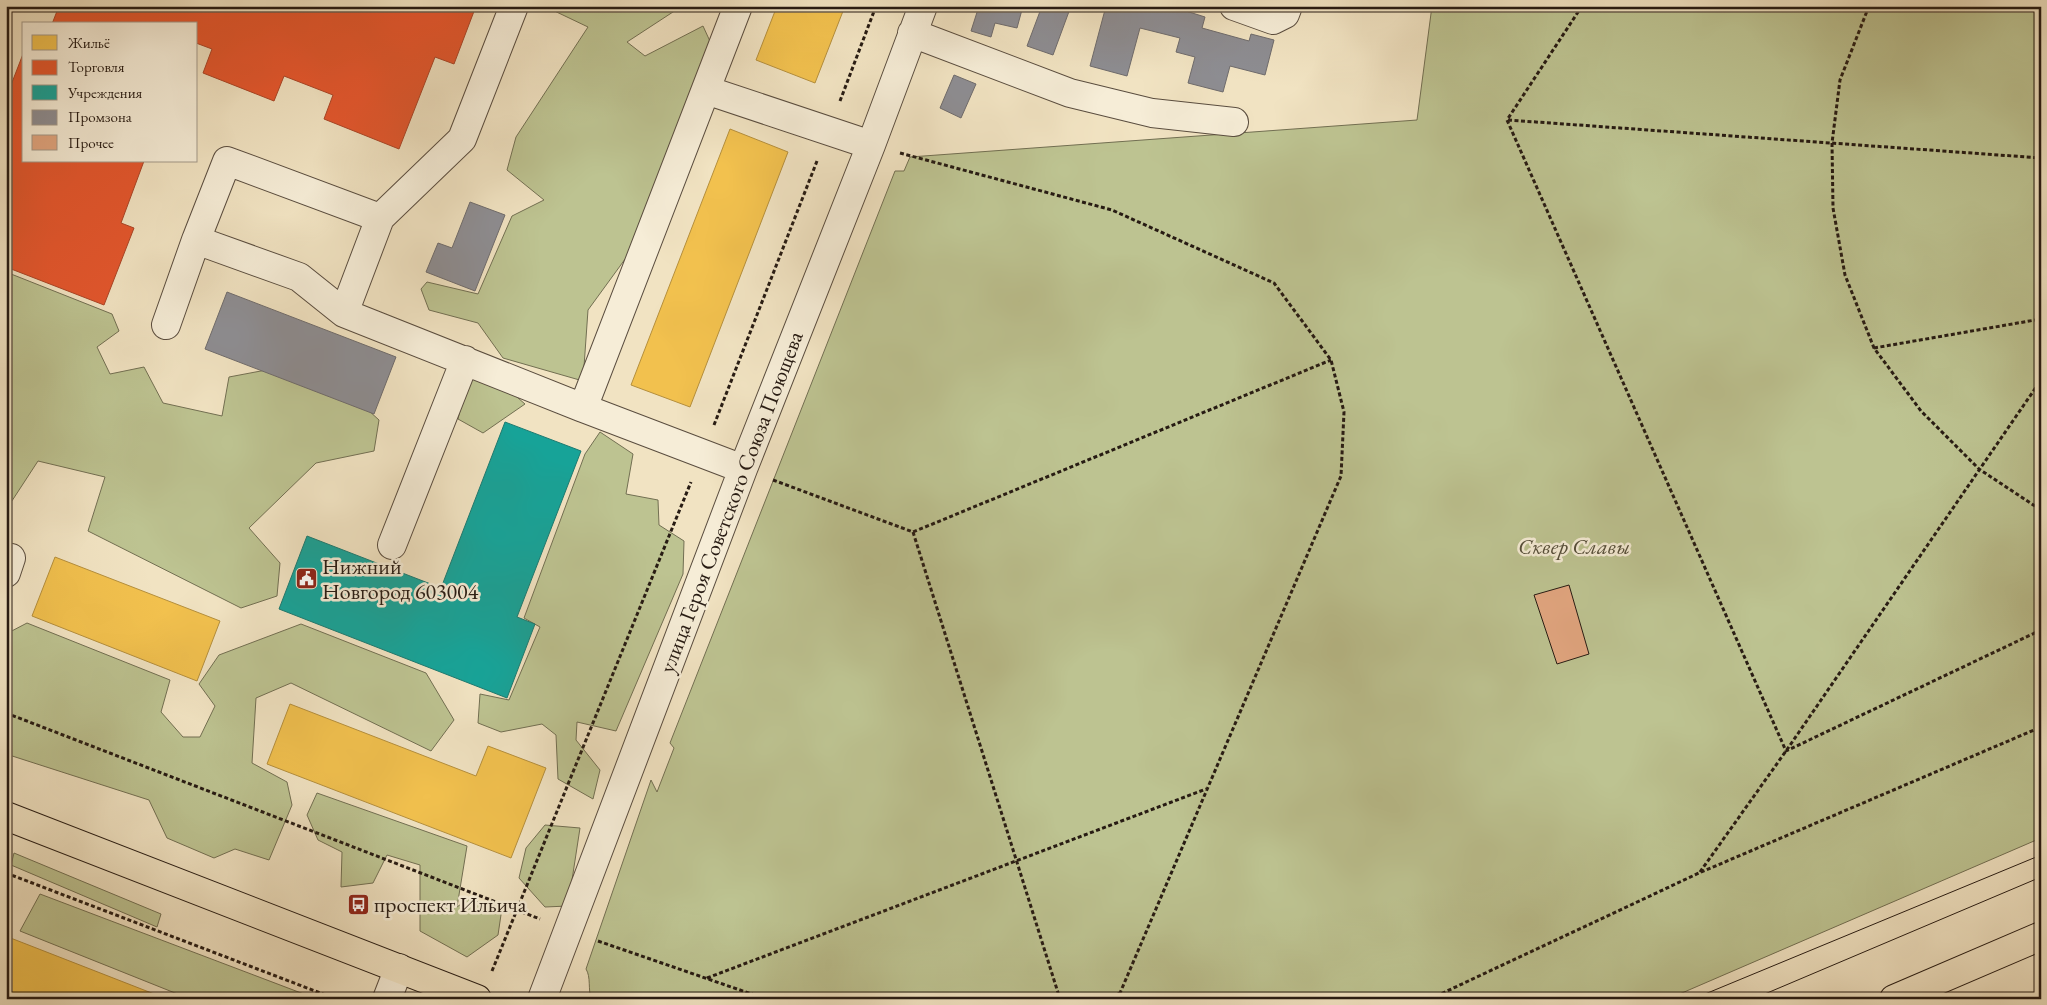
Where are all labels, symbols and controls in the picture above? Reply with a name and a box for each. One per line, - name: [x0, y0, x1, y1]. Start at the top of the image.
- legend: [22, 22, 198, 162]
- text: Жильё: [67, 33, 110, 52]
- text: Торговля: [68, 57, 125, 76]
- text: Учреждения: [67, 83, 143, 102]
- text: Промзона: [68, 107, 132, 126]
- text: Прочее: [68, 133, 114, 152]
- street label: улица Героя Советского Союза Поющева: [652, 327, 810, 677]
- park label: Сквер Славы: [1518, 532, 1630, 561]
- place label: Нижний Новгород 603004: [322, 552, 479, 606]
- public building icon: Нижний Новгород 603004: [294, 567, 318, 591]
- place label: проспект Ильича: [374, 890, 527, 919]
- bus stop icon: проспект Ильича: [346, 892, 370, 916]

